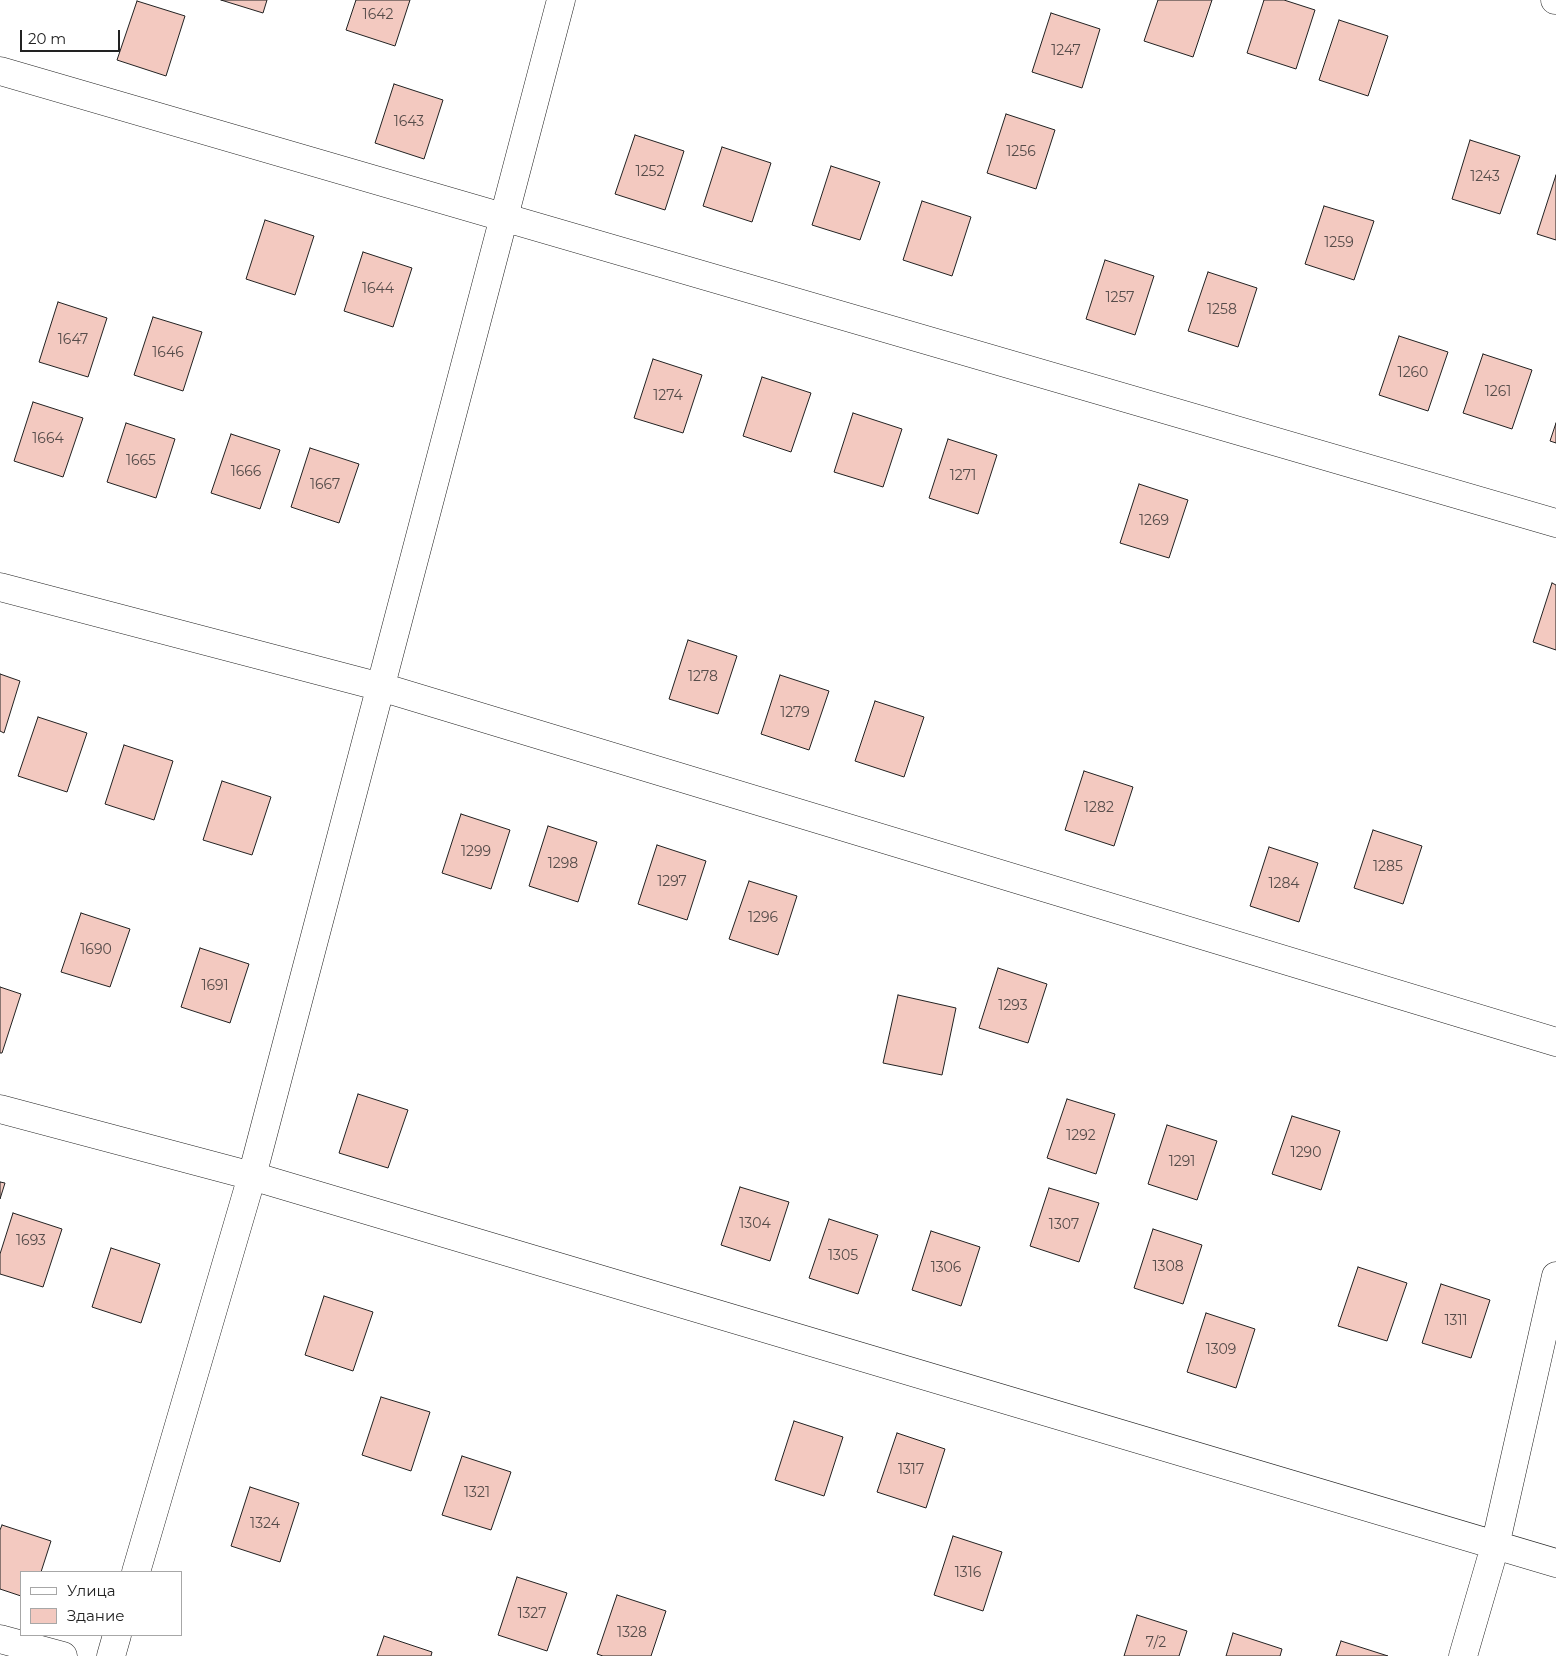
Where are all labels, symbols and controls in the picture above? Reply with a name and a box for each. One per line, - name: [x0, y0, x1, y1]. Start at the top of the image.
- house number: 1642: [363, 7, 393, 23]
- scale bar: [22, 20, 122, 52]
- text: 20 m: [28, 29, 66, 48]
- house number: 1247: [1051, 43, 1081, 59]
- house number: 1643: [394, 114, 424, 130]
- house number: 1256: [1006, 144, 1036, 160]
- house number: 1252: [636, 164, 664, 180]
- house number: 1243: [1470, 169, 1500, 185]
- house number: 1259: [1324, 235, 1354, 251]
- house number: 1644: [362, 281, 394, 297]
- house number: 1257: [1106, 290, 1134, 306]
- house number: 1258: [1207, 302, 1237, 318]
- house number: 1647: [58, 332, 88, 348]
- house number: 1646: [152, 345, 184, 361]
- house number: 1260: [1398, 365, 1428, 381]
- house number: 1261: [1485, 384, 1511, 400]
- house number: 1274: [653, 388, 683, 404]
- house number: 1664: [32, 431, 64, 447]
- house number: 1665: [126, 453, 156, 469]
- house number: 1666: [231, 464, 261, 480]
- house number: 1271: [950, 468, 976, 484]
- house number: 1667: [310, 477, 340, 493]
- house number: 1269: [1139, 513, 1169, 529]
- house number: 1278: [688, 669, 718, 685]
- house number: 1279: [780, 705, 810, 721]
- house number: 1282: [1084, 800, 1114, 816]
- house number: 1299: [461, 844, 491, 860]
- house number: 1298: [548, 856, 578, 872]
- house number: 1285: [1373, 859, 1403, 875]
- house number: 1297: [657, 874, 687, 890]
- house number: 1284: [1268, 876, 1300, 892]
- house number: 1296: [748, 910, 778, 926]
- house number: 1690: [80, 942, 112, 958]
- house number: 1691: [201, 978, 229, 994]
- house number: 1293: [998, 998, 1028, 1014]
- house number: 1292: [1066, 1128, 1096, 1144]
- house number: 1290: [1291, 1145, 1321, 1161]
- house number: 1291: [1169, 1154, 1195, 1170]
- house number: 1304: [739, 1216, 771, 1232]
- house number: 1307: [1049, 1217, 1079, 1233]
- house number: 1693: [16, 1233, 46, 1249]
- house number: 1305: [828, 1248, 858, 1264]
- house number: 1308: [1152, 1259, 1184, 1275]
- house number: 1306: [931, 1260, 961, 1276]
- house number: 1311: [1444, 1313, 1468, 1329]
- house number: 1309: [1206, 1342, 1236, 1358]
- house number: 1317: [898, 1462, 924, 1478]
- house number: 1321: [464, 1485, 490, 1501]
- house number: 1324: [250, 1516, 280, 1532]
- house number: 1316: [955, 1565, 981, 1581]
- legend: [20, 1571, 182, 1636]
- text: Улица: [67, 1581, 115, 1600]
- text: Здание: [67, 1606, 125, 1625]
- house number: 1327: [517, 1606, 547, 1622]
- house number: 1328: [617, 1625, 647, 1641]
- house number: 7/2: [1146, 1635, 1166, 1651]

